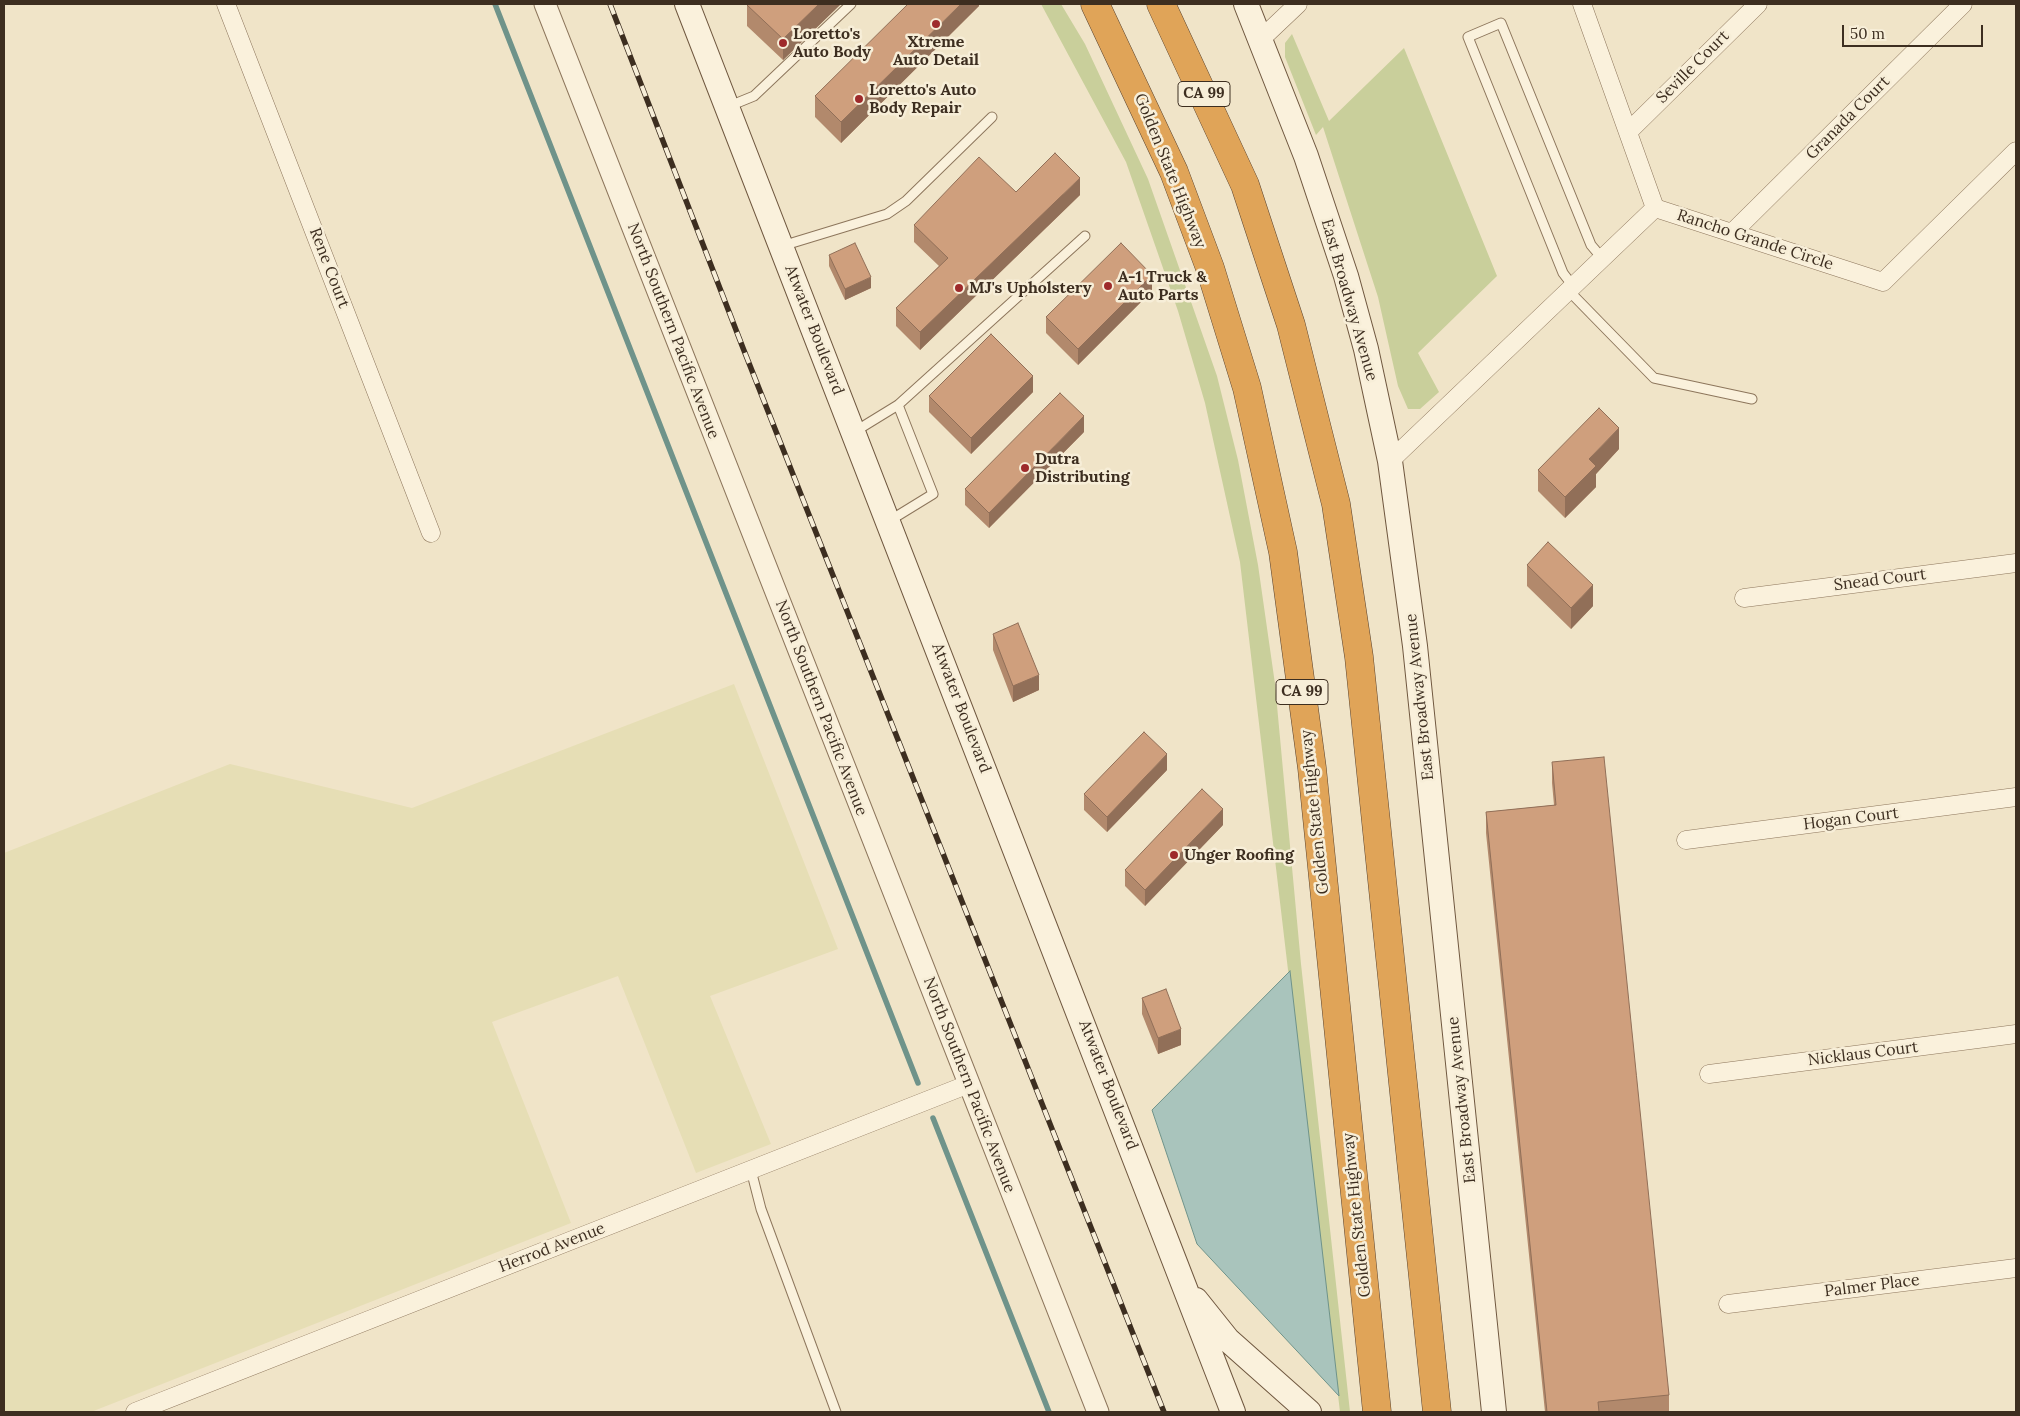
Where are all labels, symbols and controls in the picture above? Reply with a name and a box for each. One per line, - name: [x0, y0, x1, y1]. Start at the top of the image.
- scale bar: [1845, 15, 1986, 47]
- marker: Xtreme Auto Detail: [930, 18, 942, 30]
- place label: Loretto's Auto Body: [793, 24, 871, 62]
- text: 50 m: [1850, 24, 1885, 43]
- street label: Seville Court: [1653, 27, 1733, 107]
- place label: Xtreme Auto Detail: [893, 32, 979, 70]
- marker: Loretto's Auto Body: [777, 37, 789, 49]
- street label: Granada Court: [1802, 72, 1894, 164]
- place label: Loretto's Auto Body Repair: [869, 80, 976, 118]
- road number: CA 99: [1178, 82, 1230, 106]
- street label: Golden State Highway: [1130, 91, 1210, 251]
- marker: Loretto's Auto Body Repair: [853, 93, 865, 105]
- street label: Rancho Grande Circle: [1674, 206, 1836, 274]
- street label: East Broadway Avenue: [1317, 217, 1381, 383]
- street label: North Southern Pacific Avenue: [623, 220, 723, 442]
- street label: Rene Court: [305, 225, 353, 311]
- street label: Atwater Boulevard: [780, 262, 848, 398]
- place label: A-1 Truck & Auto Parts: [1118, 267, 1207, 305]
- place label: MJ's Upholstery: [969, 278, 1091, 298]
- marker: A-1 Truck & Auto Parts: [1102, 280, 1114, 292]
- marker: MJ's Upholstery: [953, 282, 965, 294]
- place label: Dutra Distributing: [1035, 449, 1130, 487]
- marker: Dutra Distributing: [1019, 462, 1031, 474]
- street label: Snead Court: [1833, 565, 1927, 595]
- street label: North Southern Pacific Avenue: [771, 597, 871, 819]
- street label: East Broadway Avenue: [1402, 613, 1438, 781]
- street label: Atwater Boulevard: [927, 640, 995, 776]
- road number: CA 99: [1276, 680, 1328, 704]
- street label: Golden State Highway: [1297, 729, 1333, 895]
- street label: Hogan Court: [1802, 804, 1900, 834]
- place label: Unger Roofing: [1184, 845, 1294, 865]
- marker: Unger Roofing: [1168, 849, 1180, 861]
- street label: North Southern Pacific Avenue: [919, 974, 1019, 1196]
- street label: East Broadway Avenue: [1444, 1016, 1480, 1184]
- street label: Atwater Boulevard: [1074, 1017, 1142, 1153]
- street label: Nicklaus Court: [1807, 1038, 1919, 1070]
- street label: Golden State Highway: [1339, 1132, 1375, 1298]
- street label: Herrod Avenue: [496, 1219, 608, 1277]
- street label: Palmer Place: [1823, 1271, 1921, 1301]

